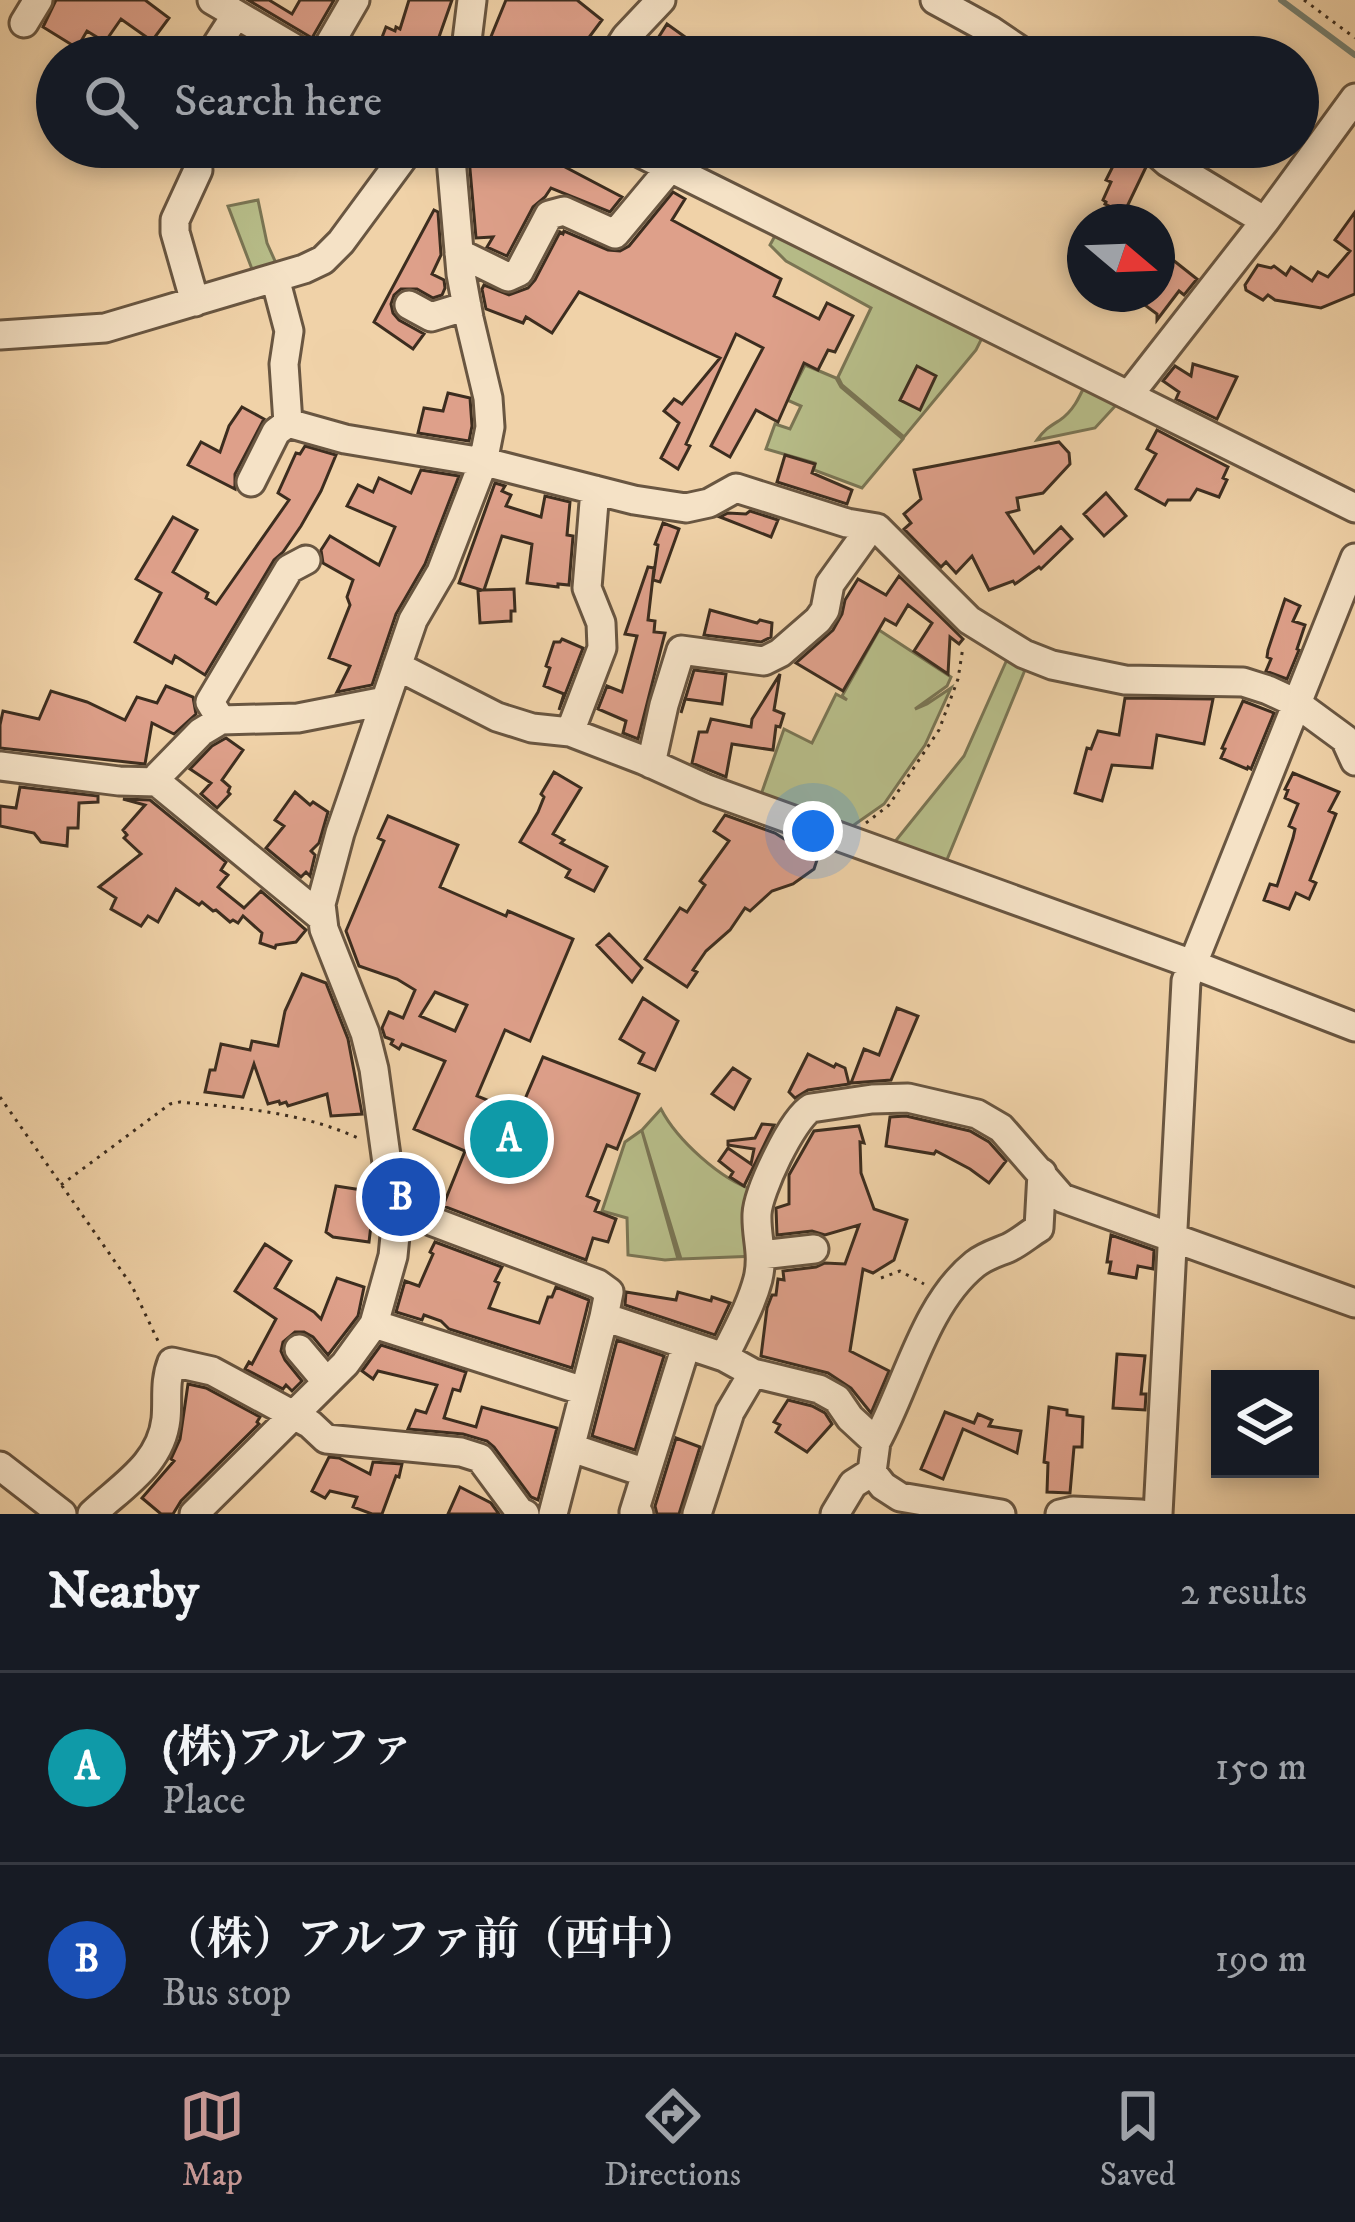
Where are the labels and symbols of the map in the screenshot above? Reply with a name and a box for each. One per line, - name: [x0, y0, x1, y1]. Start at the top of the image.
- north arrow: [1067, 204, 1175, 312]
- your location: [783, 801, 843, 861]
- pin: A: [470, 1094, 548, 1184]
- pin: B: [362, 1152, 440, 1242]

